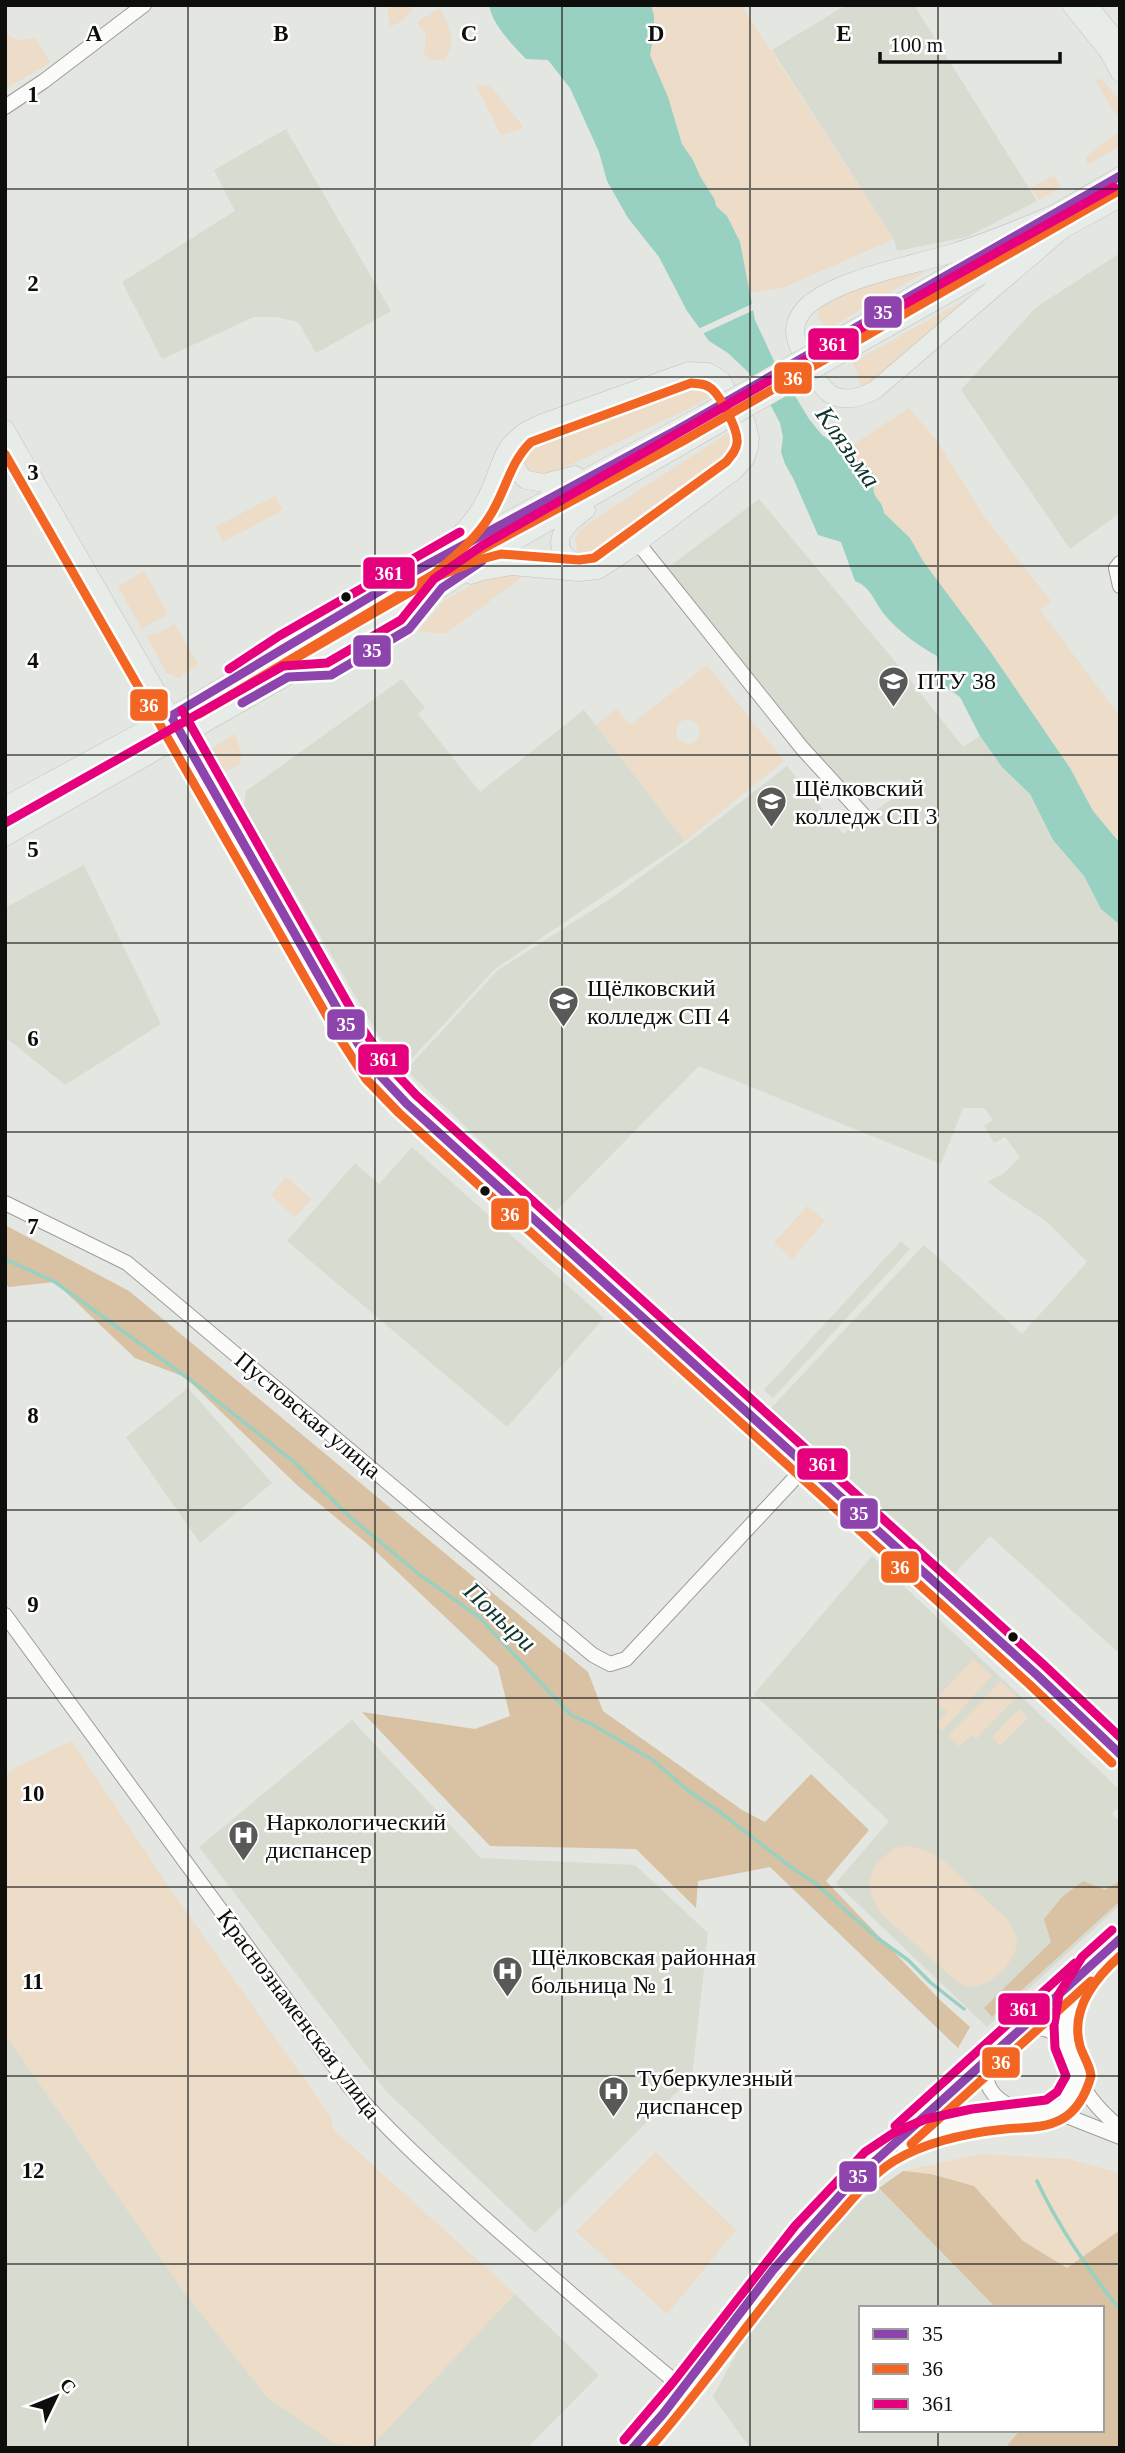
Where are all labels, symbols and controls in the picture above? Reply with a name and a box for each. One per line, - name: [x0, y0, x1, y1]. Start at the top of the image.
- text: A: [86, 21, 103, 46]
- text: B: [273, 21, 289, 46]
- text: C: [461, 21, 477, 46]
- text: D: [648, 21, 664, 46]
- text: E: [836, 21, 852, 46]
- scale bar: [880, 21, 1060, 65]
- text: 100 m: [890, 33, 943, 57]
- text: 1: [27, 82, 39, 107]
- text: 2: [27, 271, 39, 296]
- line badge: 35: [863, 295, 903, 329]
- text: 35: [874, 302, 893, 323]
- line badge: 361: [807, 327, 860, 361]
- text: 361: [819, 334, 847, 355]
- line badge: 36: [773, 361, 813, 395]
- text: 36: [784, 368, 803, 389]
- water label: Клязьма: [809, 400, 886, 493]
- text: 3: [27, 460, 39, 485]
- line badge: 361: [362, 556, 416, 590]
- text: 361: [375, 563, 403, 584]
- unlabelled marker: [339, 590, 353, 604]
- line badge: 35: [352, 634, 392, 668]
- text: 35: [363, 640, 382, 661]
- text: 4: [27, 648, 39, 673]
- school or university icon: ПТУ 38: [877, 664, 911, 708]
- place label: ПТУ 38: [917, 668, 996, 694]
- line badge: 36: [129, 688, 169, 722]
- text: 36: [140, 695, 159, 716]
- place label: Щёлковский колледж СП 3: [795, 775, 938, 829]
- school or university icon: Щёлковский колледж СП 3: [755, 785, 789, 829]
- text: 5: [27, 837, 39, 862]
- place label: Щёлковский колледж СП 4: [587, 975, 730, 1029]
- school or university icon: Щёлковский колледж СП 4: [547, 985, 581, 1029]
- line badge: 35: [326, 1008, 366, 1041]
- text: 35: [337, 1014, 356, 1035]
- text: 6: [27, 1026, 39, 1051]
- line badge: 361: [357, 1043, 410, 1076]
- text: 361: [370, 1049, 398, 1070]
- unlabelled marker: [478, 1184, 492, 1198]
- line badge: 36: [490, 1197, 530, 1231]
- text: 36: [501, 1204, 520, 1225]
- text: 7: [27, 1214, 39, 1239]
- street label: Пустовская улица: [230, 1346, 386, 1484]
- text: 8: [27, 1403, 39, 1428]
- line badge: 361: [796, 1447, 849, 1481]
- text: 361: [809, 1454, 837, 1475]
- line badge: 35: [839, 1497, 879, 1530]
- text: 35: [850, 1503, 869, 1524]
- line badge: 36: [880, 1550, 920, 1584]
- text: 36: [891, 1557, 910, 1578]
- water label: Поныри: [457, 1576, 542, 1658]
- text: 9: [27, 1592, 39, 1617]
- unlabelled marker: [1006, 1630, 1020, 1644]
- text: 10: [22, 1781, 45, 1806]
- place label: Наркологический диспансер: [266, 1809, 446, 1863]
- hospital icon: Наркологический диспансер: [226, 1819, 260, 1863]
- street label: Краснознаменская улица: [212, 1904, 386, 2124]
- place label: Щёлковская районная больница № 1: [531, 1944, 756, 1998]
- hospital icon: Щёлковская районная больница № 1: [491, 1954, 525, 1998]
- text: 11: [22, 1969, 44, 1994]
- line badge: 361: [997, 1992, 1051, 2026]
- text: 361: [1010, 1999, 1038, 2020]
- line badge: 36: [981, 2046, 1021, 2079]
- text: 36: [992, 2052, 1011, 2073]
- place label: Туберкулезный диспансер: [637, 2065, 793, 2119]
- hospital icon: Туберкулезный диспансер: [597, 2075, 631, 2119]
- text: 12: [22, 2158, 45, 2183]
- line badge: 35: [838, 2160, 878, 2193]
- text: 35: [849, 2166, 868, 2187]
- legend: [859, 2306, 1104, 2432]
- text: 35: [922, 2322, 943, 2346]
- text: 36: [922, 2357, 943, 2381]
- north arrow: [21, 2362, 91, 2432]
- text: С: [56, 2374, 80, 2398]
- text: 361: [922, 2392, 954, 2416]

